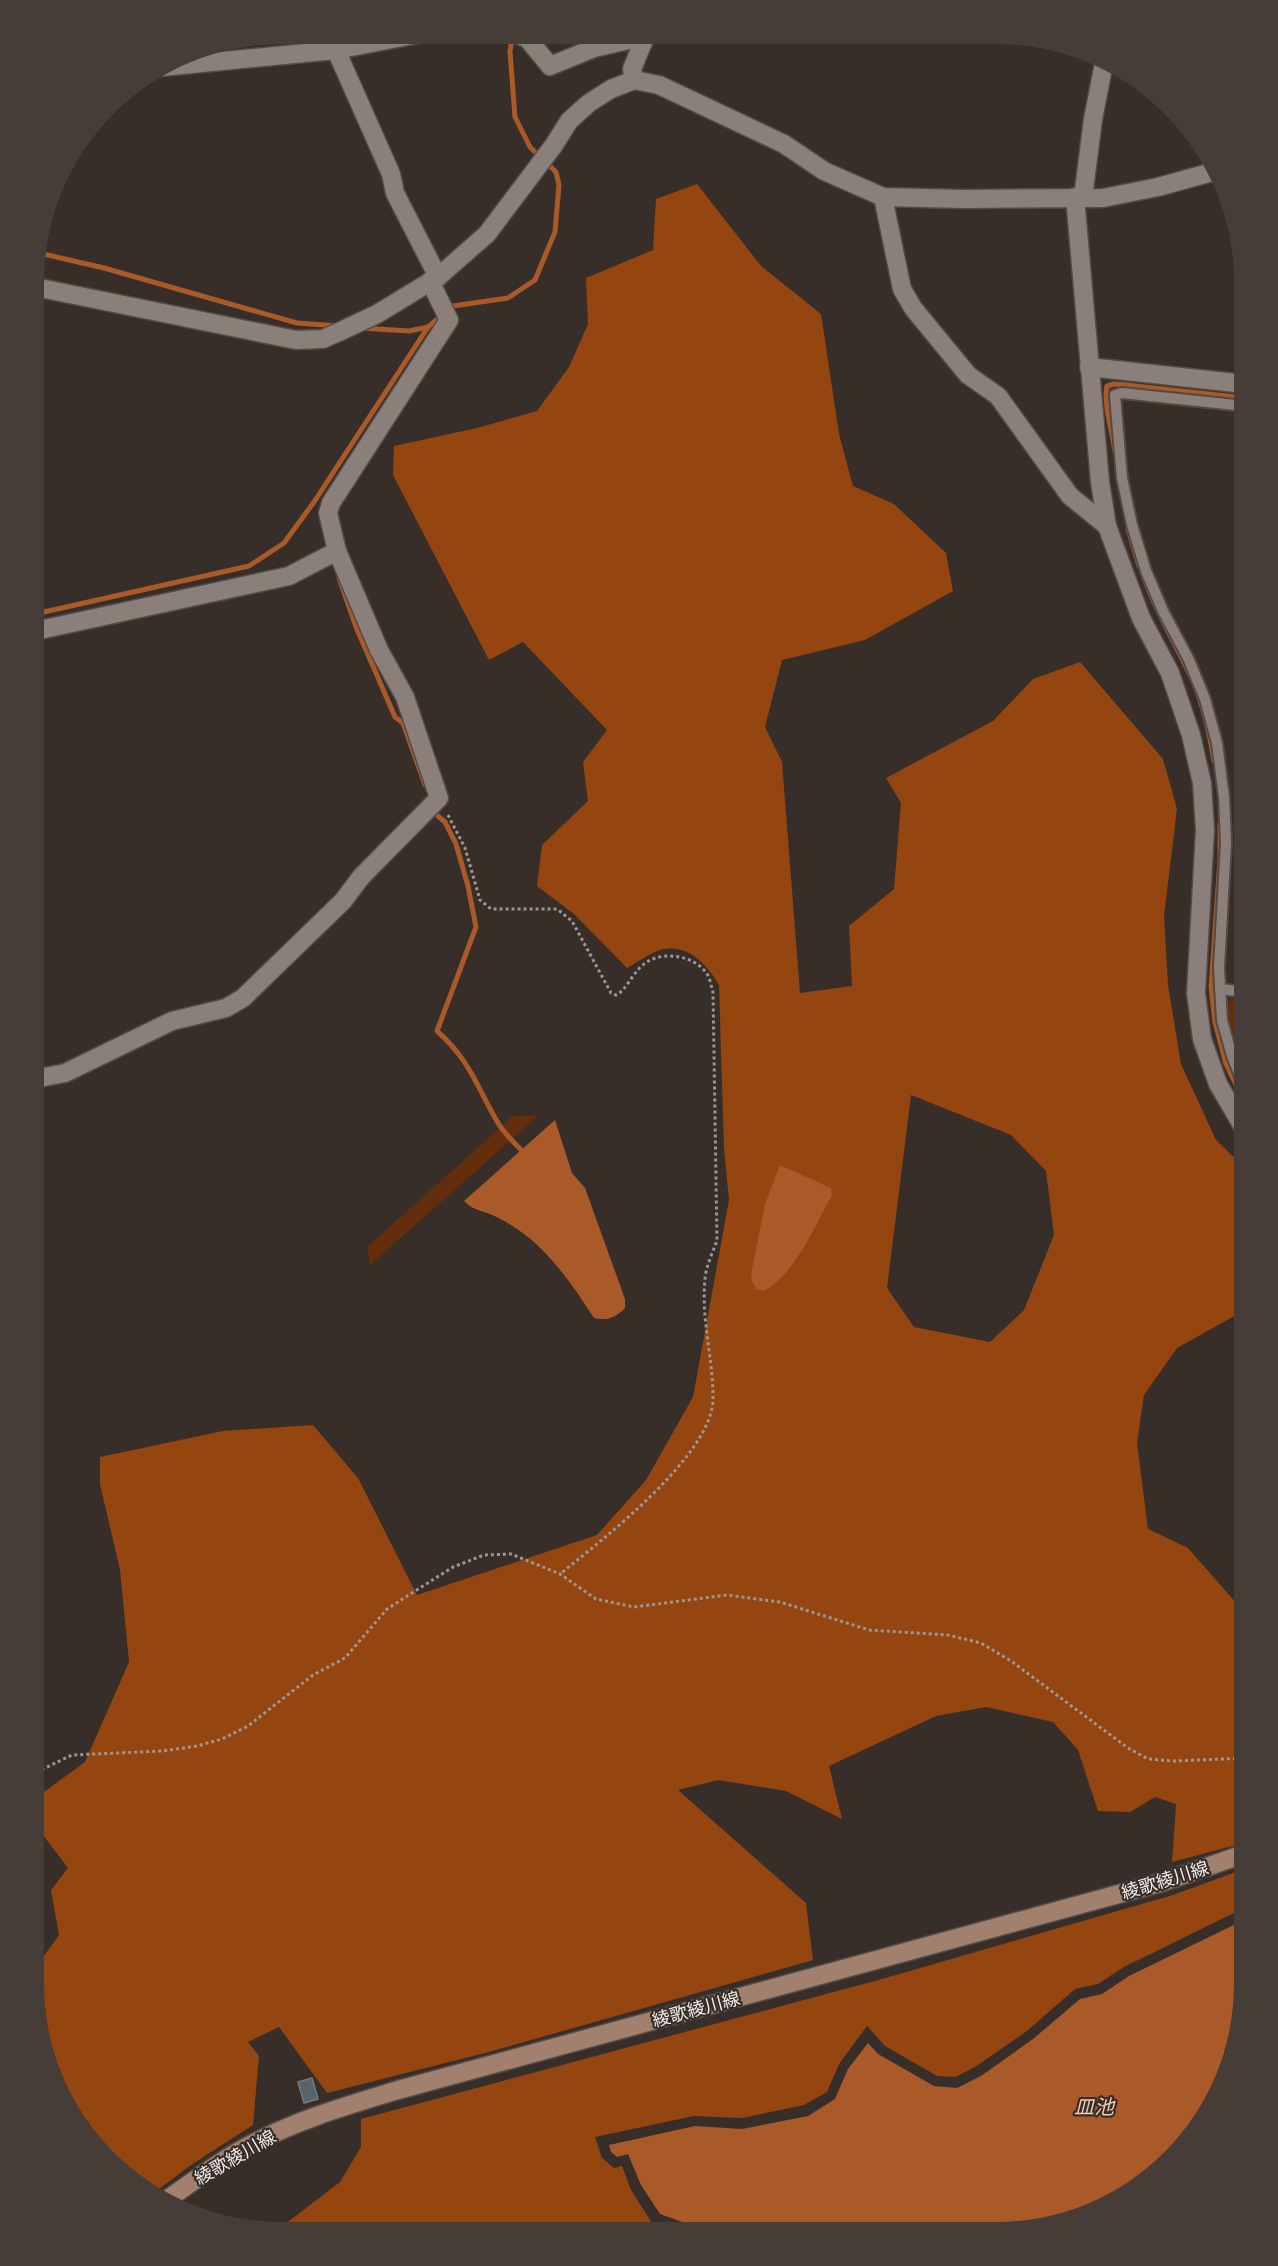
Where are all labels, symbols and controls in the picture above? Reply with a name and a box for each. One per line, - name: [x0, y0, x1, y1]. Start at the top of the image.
- street label: 綾歌綾川線: [1119, 1857, 1211, 1903]
- street label: 綾歌綾川線: [650, 1987, 742, 2031]
- water label: 皿池: [1074, 2095, 1116, 2119]
- street label: 綾歌綾川線: [191, 2125, 279, 2189]

